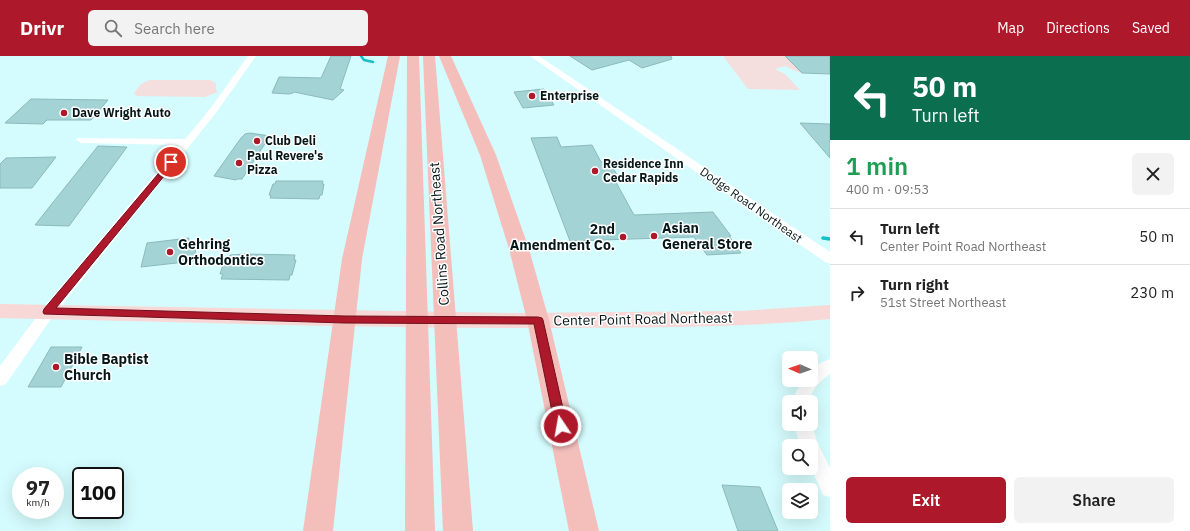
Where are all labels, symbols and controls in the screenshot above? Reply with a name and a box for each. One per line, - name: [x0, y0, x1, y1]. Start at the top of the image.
- search box: [88, 10, 368, 46]
- text: Drivr: [20, 16, 64, 40]
- icon: search: [102, 17, 124, 39]
- text: Search here: [134, 19, 215, 38]
- text: Map: [997, 19, 1024, 37]
- text: Directions: [1046, 19, 1110, 37]
- text: Saved: [1132, 19, 1170, 37]
- text: 50 m: [912, 68, 977, 105]
- icon: left: [846, 72, 898, 124]
- place label: Enterprise: [540, 88, 599, 103]
- marker: Enterprise: [527, 91, 537, 101]
- text: Turn left: [912, 104, 980, 127]
- place label: Dave Wright Auto: [72, 105, 171, 120]
- marker: Dave Wright Auto: [59, 108, 69, 118]
- place label: Club Deli: [265, 133, 316, 148]
- marker: Club Deli: [252, 136, 262, 146]
- pin: [154, 145, 188, 179]
- place label: Paul Revere's Pizza: [247, 148, 323, 177]
- text: 1 min: [846, 150, 908, 182]
- icon: arrive: [160, 151, 182, 173]
- button: close: [1132, 153, 1174, 195]
- place label: Residence Inn Cedar Rapids: [603, 156, 684, 185]
- marker: Paul Revere's Pizza: [234, 158, 244, 168]
- street label: Collins Road Northeast: [425, 162, 453, 306]
- street label: Dodge Road Northeast: [697, 164, 805, 246]
- marker: Residence Inn Cedar Rapids: [590, 166, 600, 176]
- text: 400 m · 09:53: [846, 181, 929, 198]
- place label: Asian General Store: [662, 219, 753, 253]
- text: Turn left: [880, 219, 940, 238]
- place label: 2nd Amendment Co.: [510, 220, 615, 254]
- icon: left: [846, 226, 868, 248]
- text: 50 m: [1139, 227, 1174, 246]
- marker: Asian General Store: [649, 231, 659, 241]
- marker: 2nd Amendment Co.: [618, 232, 628, 242]
- place label: Gehring Orthodontics: [178, 235, 264, 269]
- text: Center Point Road Northeast: [880, 238, 1046, 255]
- marker: Gehring Orthodontics: [165, 247, 175, 257]
- text: Turn right: [880, 275, 949, 294]
- icon: right: [846, 282, 868, 304]
- text: 230 m: [1130, 283, 1174, 302]
- text: 51st Street Northeast: [880, 294, 1006, 311]
- street label: Center Point Road Northeast: [553, 308, 733, 330]
- place label: Bible Baptist Church: [64, 350, 149, 384]
- north arrow: [782, 351, 818, 387]
- map controls: [782, 351, 818, 519]
- marker: Bible Baptist Church: [51, 362, 61, 372]
- button: sound: [782, 395, 818, 431]
- position arrow: [540, 405, 582, 447]
- button: search: [782, 439, 818, 475]
- speed limit sign: 100: [72, 467, 124, 519]
- text: 97: [26, 474, 50, 501]
- button: Exit: [846, 477, 1006, 523]
- button: Share: [1014, 477, 1174, 523]
- button: layers: [782, 483, 818, 519]
- text: km/h: [26, 496, 50, 509]

